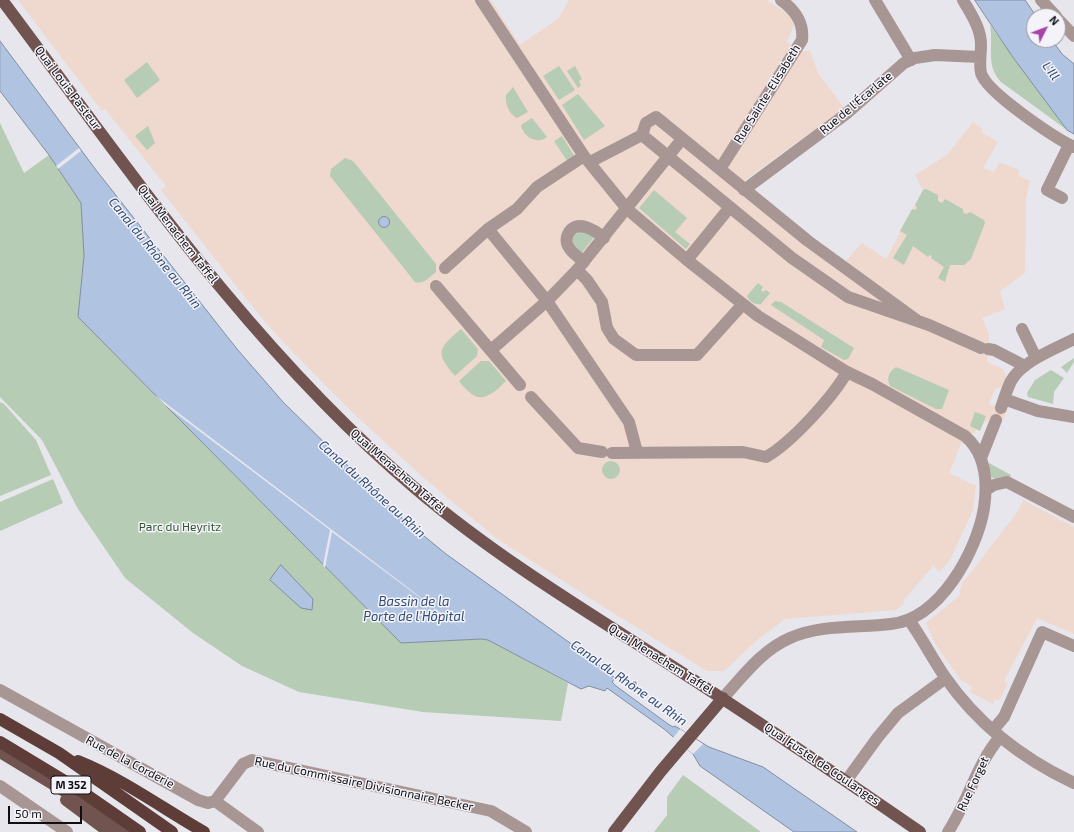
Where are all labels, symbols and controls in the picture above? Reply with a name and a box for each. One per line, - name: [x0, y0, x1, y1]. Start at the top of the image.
- north arrow: [1026, 8, 1066, 48]
- text: N: [1047, 13, 1062, 28]
- street label: Rue Sainte-Elisabeth: [731, 42, 803, 146]
- street label: Quai Louis Pasteur: [32, 43, 104, 133]
- water label: L'Ill: [1039, 59, 1063, 83]
- street label: Rue de l'Écarlate: [817, 68, 895, 138]
- street label: Quai Menachem Taffel: [135, 182, 221, 286]
- water label: Canal du Rhône au Rhin: [105, 194, 205, 312]
- street label: Quai Menachem Taffel: [348, 426, 448, 516]
- water label: Canal du Rhône au Rhin: [315, 437, 429, 541]
- park label: Parc du Heyritz: [139, 520, 221, 534]
- water label: Bassin de la Porte de l’Hôpital: [363, 594, 465, 625]
- street label: Quai Menachem Taffel: [606, 621, 716, 697]
- water label: Canal du Rhône au Rhin: [568, 637, 690, 729]
- street label: Quai Fustel de Coulanges: [761, 720, 883, 808]
- street label: Rue de la Corderie: [83, 733, 177, 791]
- street label: Rue du Commissaire Divisionnaire Becker: [253, 754, 475, 814]
- street label: Rue Forget: [954, 754, 992, 814]
- road number: M 352: [51, 776, 91, 794]
- scale bar: [10, 798, 84, 824]
- text: 50 m: [15, 806, 42, 820]

